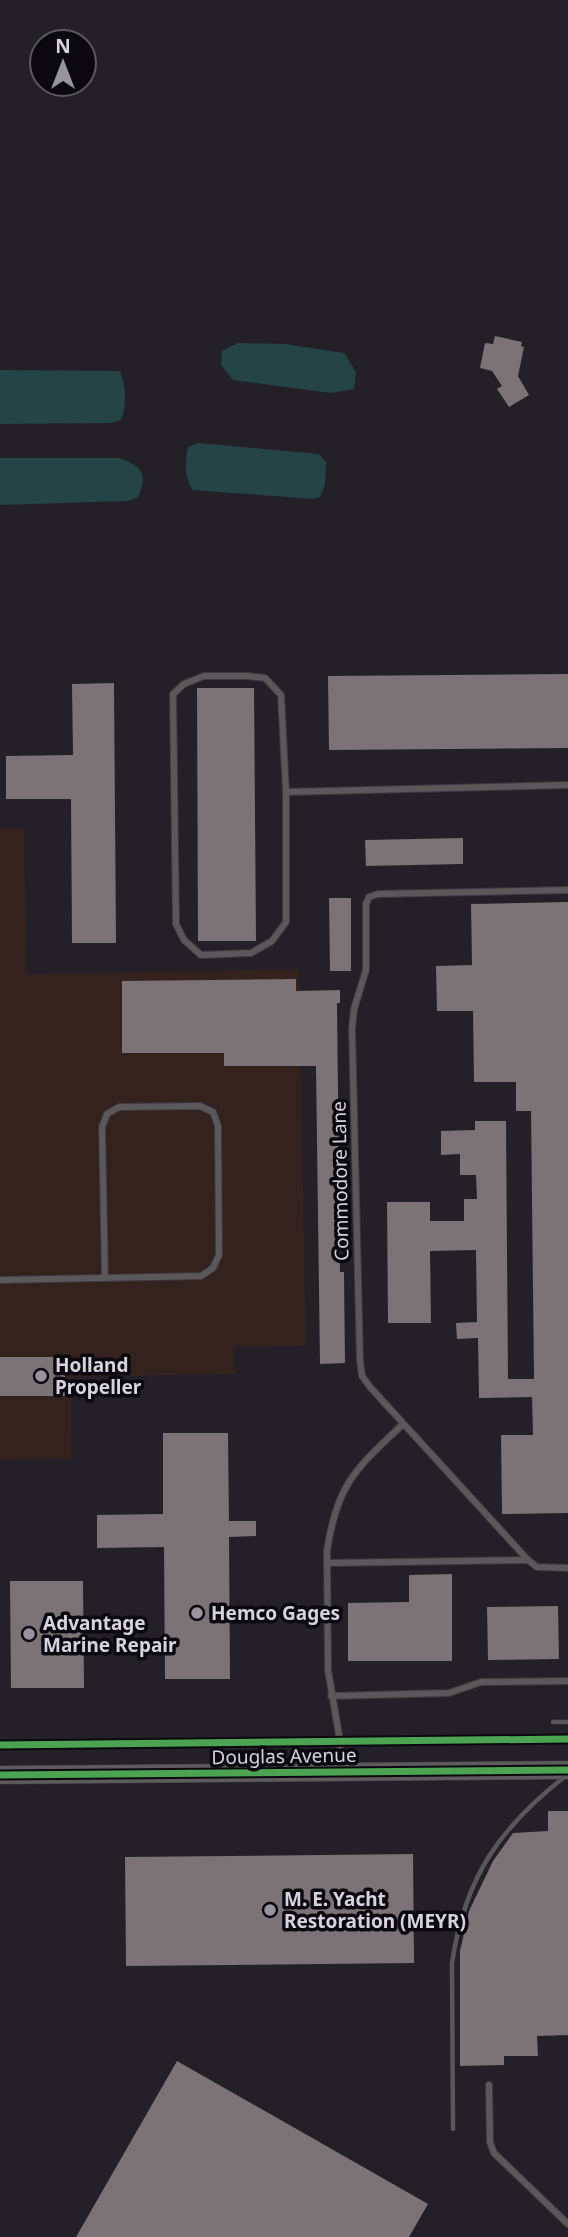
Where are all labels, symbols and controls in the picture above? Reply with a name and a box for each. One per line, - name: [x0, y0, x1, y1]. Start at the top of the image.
- north arrow: [28, 28, 98, 98]
- text: N: [55, 33, 71, 59]
- street label: Commodore Lane: [326, 1101, 354, 1261]
- place label: Holland Propeller: [55, 1352, 142, 1400]
- marker: Holland Propeller: [33, 1368, 49, 1384]
- place label: Hemco Gages: [211, 1600, 340, 1626]
- marker: Hemco Gages: [189, 1605, 205, 1621]
- place label: Advantage Marine Repair: [43, 1610, 177, 1658]
- marker: Advantage Marine Repair: [21, 1626, 37, 1642]
- street label: Douglas Avenue: [211, 1742, 357, 1770]
- place label: M. E. Yacht Restoration (MEYR): [284, 1886, 466, 1934]
- marker: M. E. Yacht Restoration (MEYR): [262, 1902, 278, 1918]

